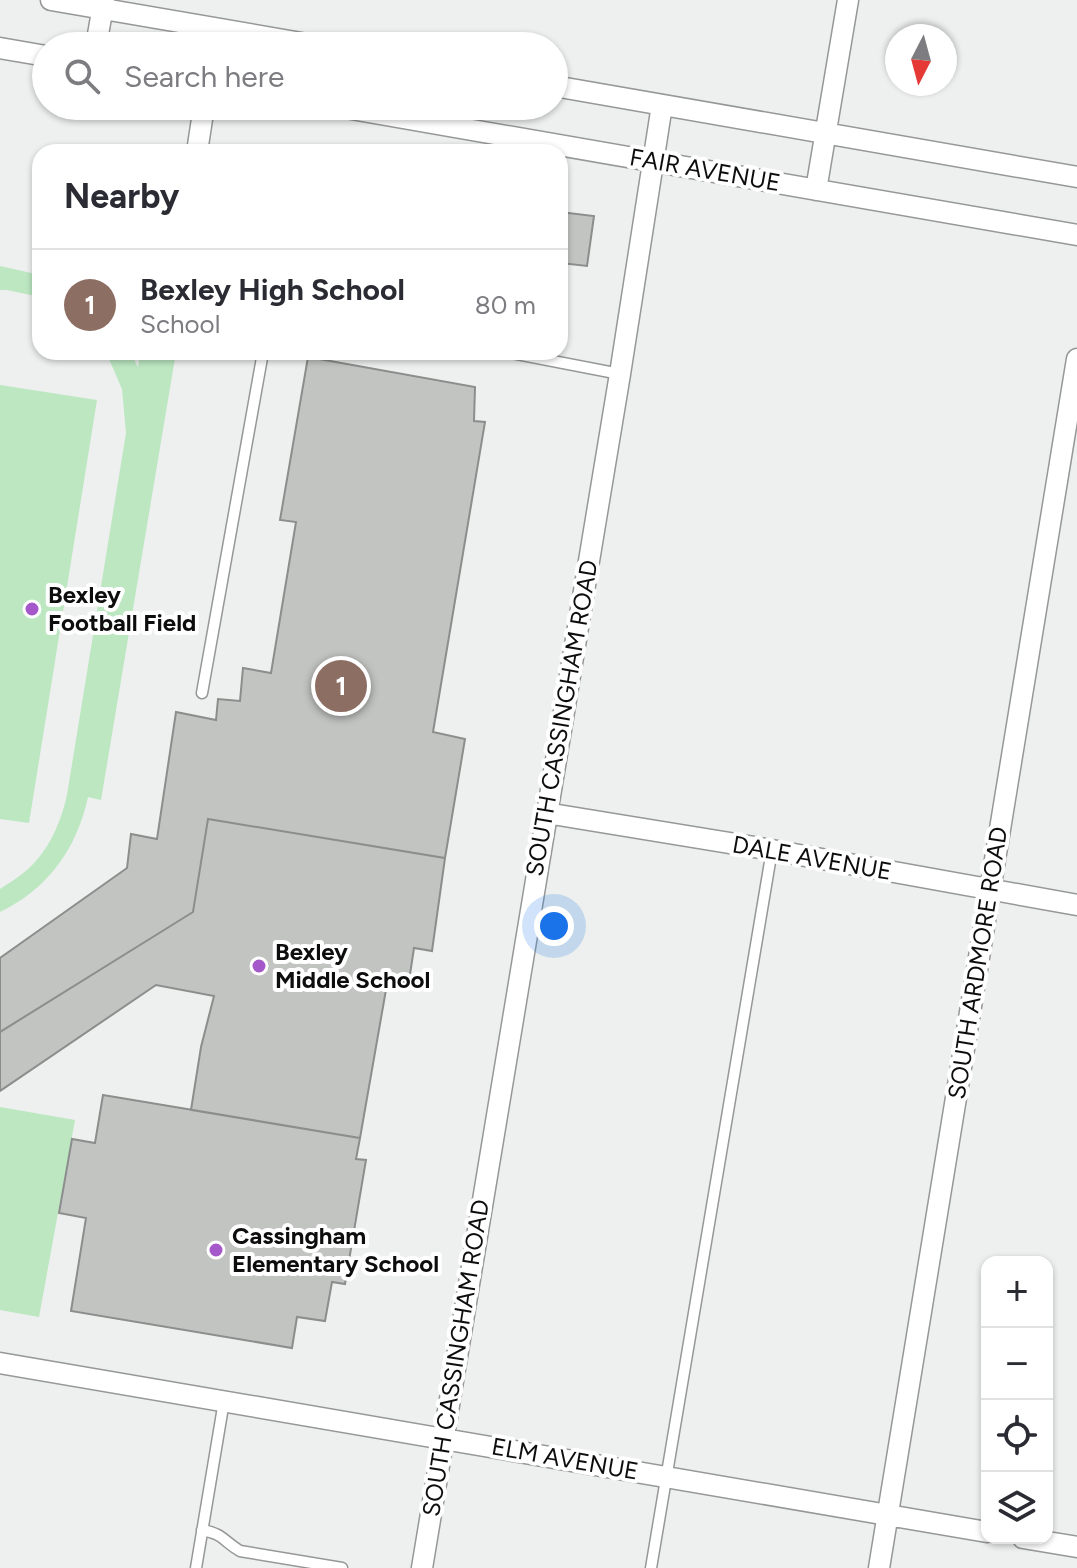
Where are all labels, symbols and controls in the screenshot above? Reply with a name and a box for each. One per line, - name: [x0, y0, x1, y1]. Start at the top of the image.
- north arrow: [885, 24, 957, 96]
- search box: [32, 32, 568, 120]
- icon: search: [60, 54, 104, 98]
- text: Search here: [124, 58, 284, 95]
- street label: FAIR AVENUE: [627, 142, 783, 197]
- text: Nearby: [64, 176, 179, 217]
- text: Bexley High School: [140, 271, 405, 308]
- text: 1: [85, 289, 95, 321]
- text: 80 m: [475, 289, 536, 321]
- text: School: [140, 308, 220, 340]
- street label: SOUTH CASSINGHAM ROAD: [519, 558, 604, 878]
- place label: Bexley Football Field: [48, 580, 196, 637]
- marker: Bexley Football Field: [23, 600, 41, 618]
- pin: 1: [315, 656, 367, 716]
- street label: SOUTH ARDMORE ROAD: [942, 825, 1013, 1101]
- street label: DALE AVENUE: [730, 829, 894, 886]
- your location: [534, 906, 574, 946]
- place label: Bexley Middle School: [275, 937, 430, 994]
- marker: Bexley Middle School: [250, 957, 268, 975]
- street label: SOUTH CASSINGHAM ROAD: [416, 1197, 495, 1519]
- place label: Cassingham Elementary School: [232, 1221, 439, 1278]
- marker: Cassingham Elementary School: [207, 1241, 225, 1259]
- map controls: [981, 1256, 1053, 1544]
- button: +: [981, 1256, 1053, 1328]
- button: −: [981, 1328, 1053, 1400]
- button: locate: [981, 1400, 1053, 1472]
- street label: ELM AVENUE: [489, 1431, 641, 1486]
- button: layers: [981, 1472, 1053, 1544]

